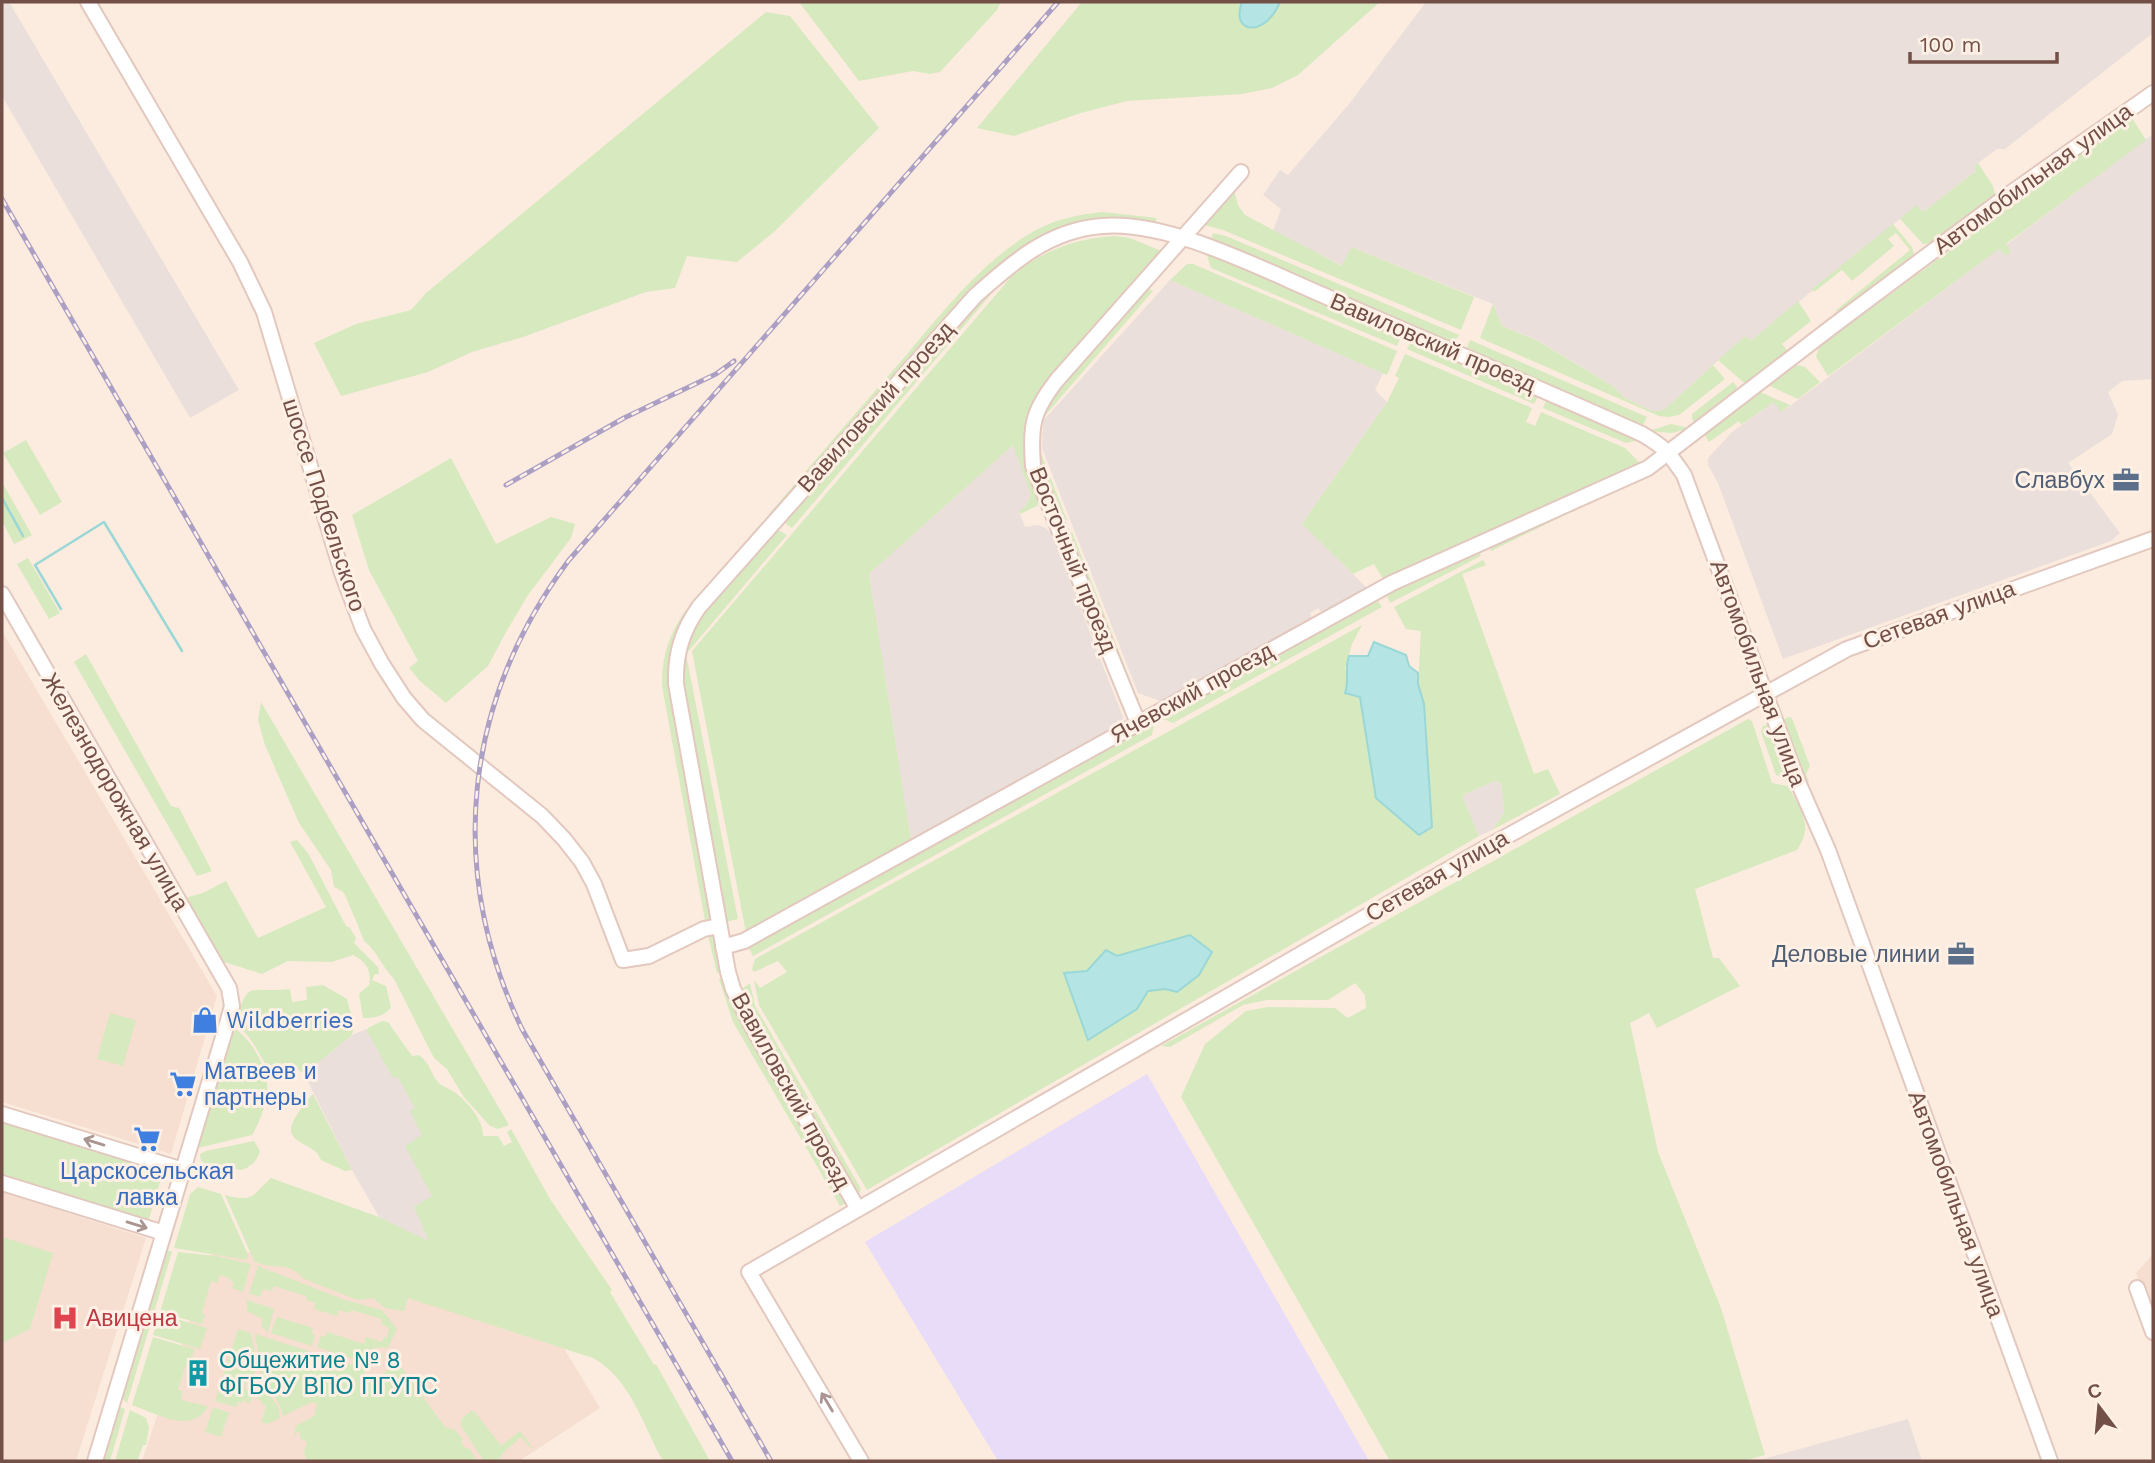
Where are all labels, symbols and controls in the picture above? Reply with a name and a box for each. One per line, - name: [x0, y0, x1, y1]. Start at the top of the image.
- scale bar: [1910, 21, 2057, 65]
- text: 100 m: [1920, 32, 1982, 57]
- street label: Автомобильная улица: [1928, 98, 2138, 260]
- street label: Вавиловский проезд: [1326, 287, 1540, 399]
- street label: Вавиловский проезд: [792, 316, 960, 498]
- street label: шоссе Подбельского: [277, 395, 371, 615]
- street label: Восточный проезд: [1023, 463, 1123, 657]
- office icon: Славбух: [2111, 465, 2141, 495]
- place label: Славбух: [2015, 467, 2105, 494]
- street label: Автомобильная улица: [1704, 556, 1812, 790]
- street label: Сетевая улица: [1859, 575, 2019, 655]
- street label: Ячевский проезд: [1106, 637, 1279, 749]
- street label: Железнодорожная улица: [36, 668, 194, 916]
- street label: Сетевая улица: [1361, 824, 1513, 928]
- office icon: Деловые линии: [1946, 939, 1976, 969]
- place label: Деловые линии: [1772, 941, 1940, 968]
- street label: Вавиловский проезд: [726, 988, 857, 1194]
- shop icon: Wildberries: [190, 1005, 220, 1035]
- place label: Wildberries: [226, 1007, 354, 1034]
- place label: Матвеев и партнеры: [204, 1058, 317, 1111]
- supermarket icon: Матвеев и партнеры: [168, 1069, 198, 1099]
- street label: Автомобильная улица: [1902, 1087, 2010, 1321]
- supermarket icon: Царскосельская лавка: [132, 1124, 162, 1154]
- one-way arrow: [84, 1135, 106, 1148]
- place label: Царскосельская лавка: [60, 1158, 234, 1211]
- one-way arrow: [126, 1219, 148, 1232]
- hospital icon: Авицена: [50, 1303, 80, 1333]
- place label: Авицена: [86, 1305, 178, 1332]
- place label: Общежитие № 8 ФГБОУ ВПО ПГУПС: [219, 1347, 438, 1400]
- building icon: Общежитие № 8 ФГБОУ ВПО ПГУПС: [183, 1358, 213, 1388]
- north arrow: [2064, 1372, 2134, 1442]
- text: С: [2085, 1378, 2104, 1404]
- one-way arrow: [820, 1393, 834, 1413]

